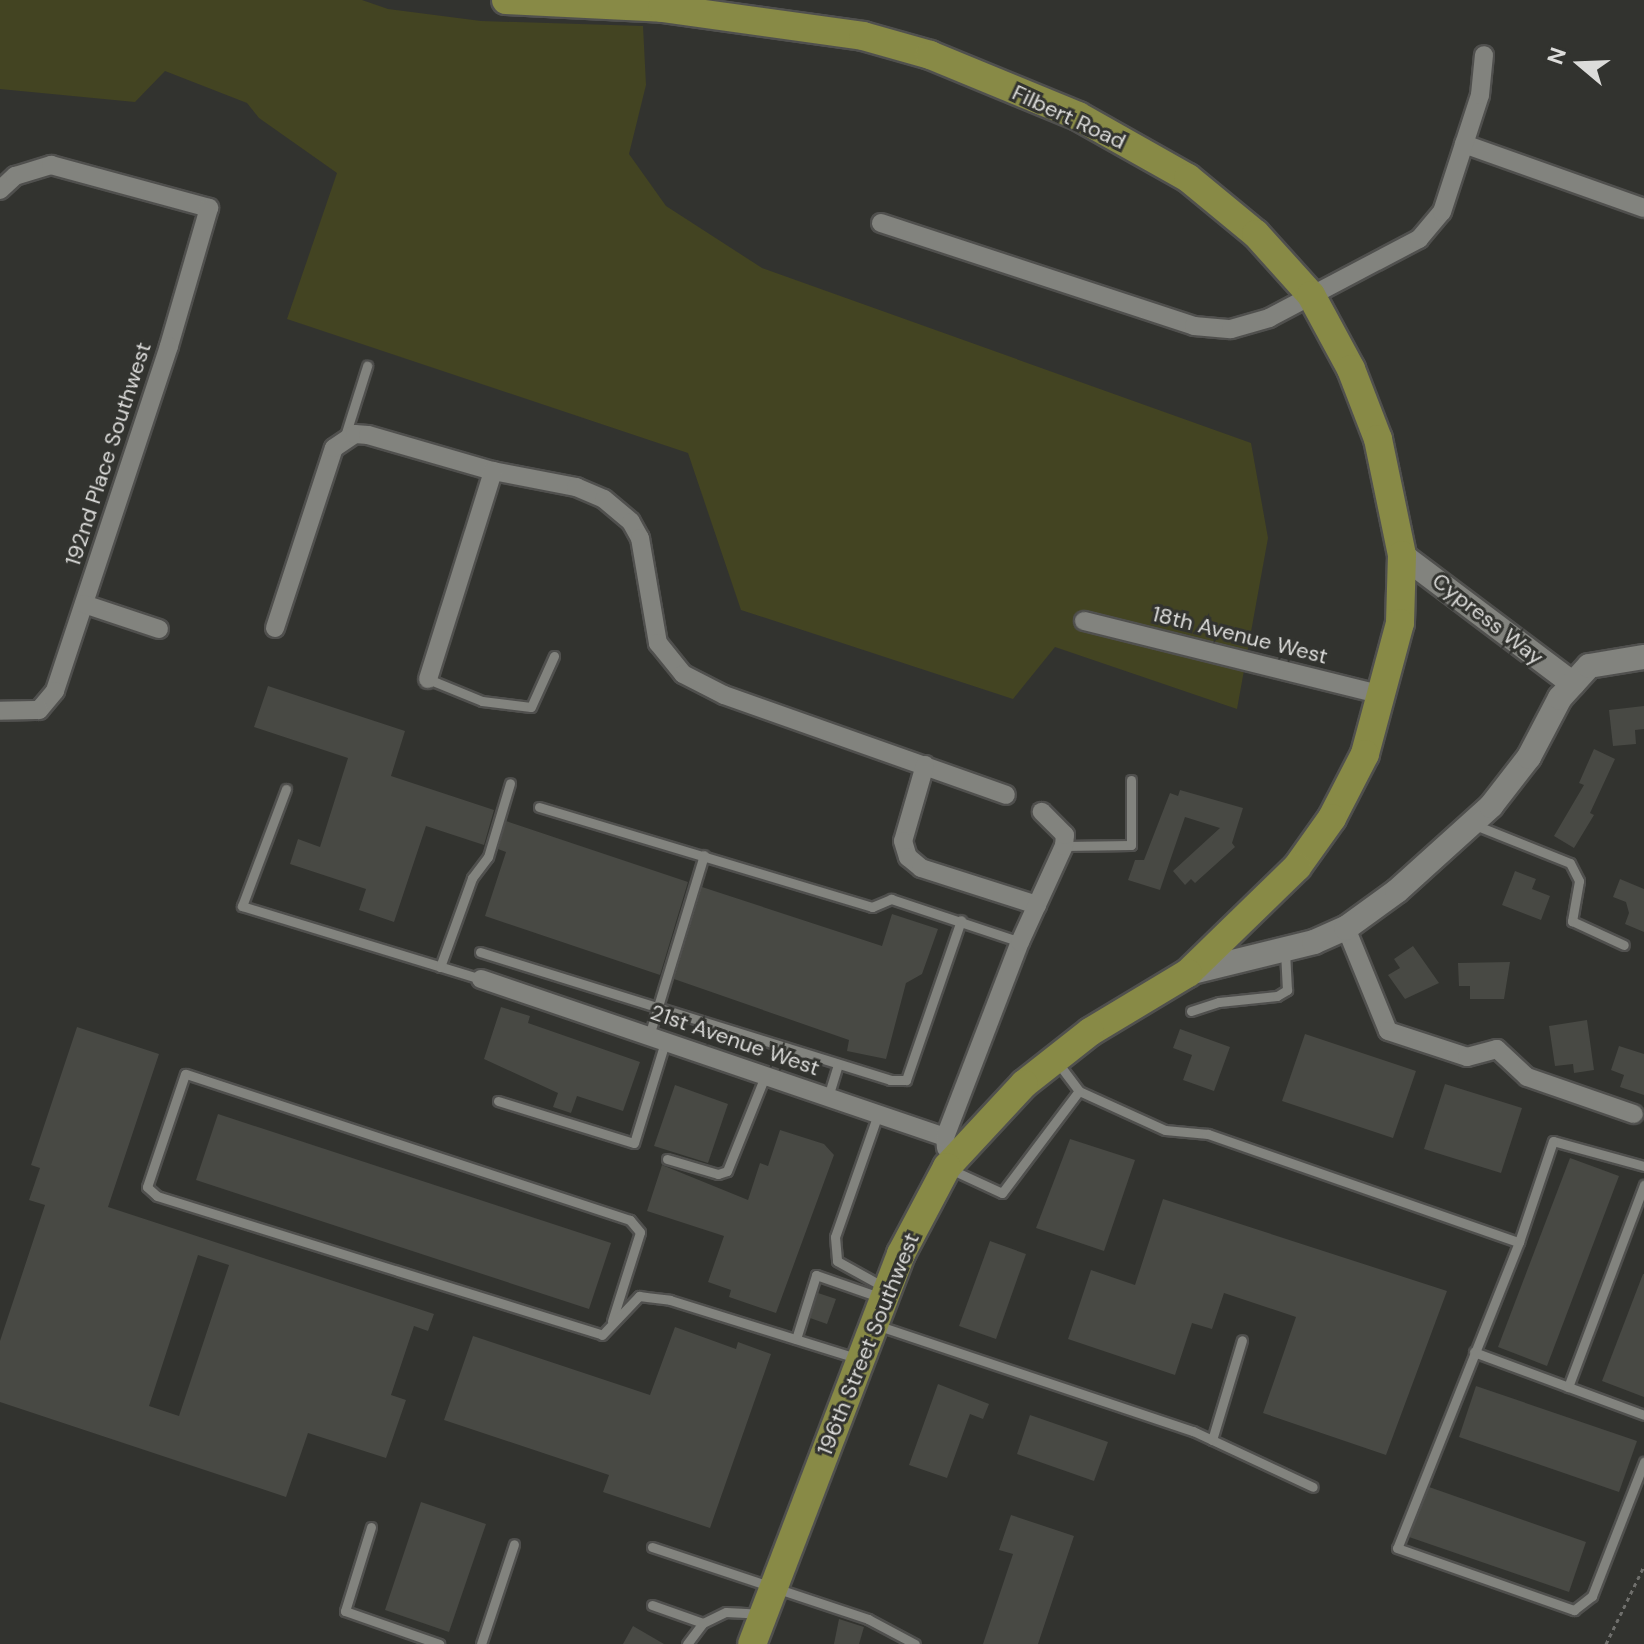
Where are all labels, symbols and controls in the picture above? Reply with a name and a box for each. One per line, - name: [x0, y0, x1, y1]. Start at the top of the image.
- north arrow: [1540, 24, 1620, 104]
- text: N: [1541, 44, 1573, 68]
- street label: Filbert Road: [1008, 79, 1130, 155]
- street label: 192nd Place Southwest: [59, 339, 157, 569]
- street label: Cypress Way: [1427, 567, 1549, 671]
- street label: 18th Avenue West: [1150, 600, 1330, 670]
- street label: 21st Avenue West: [647, 999, 823, 1081]
- street label: 196th Street Southwest: [811, 1229, 925, 1459]

